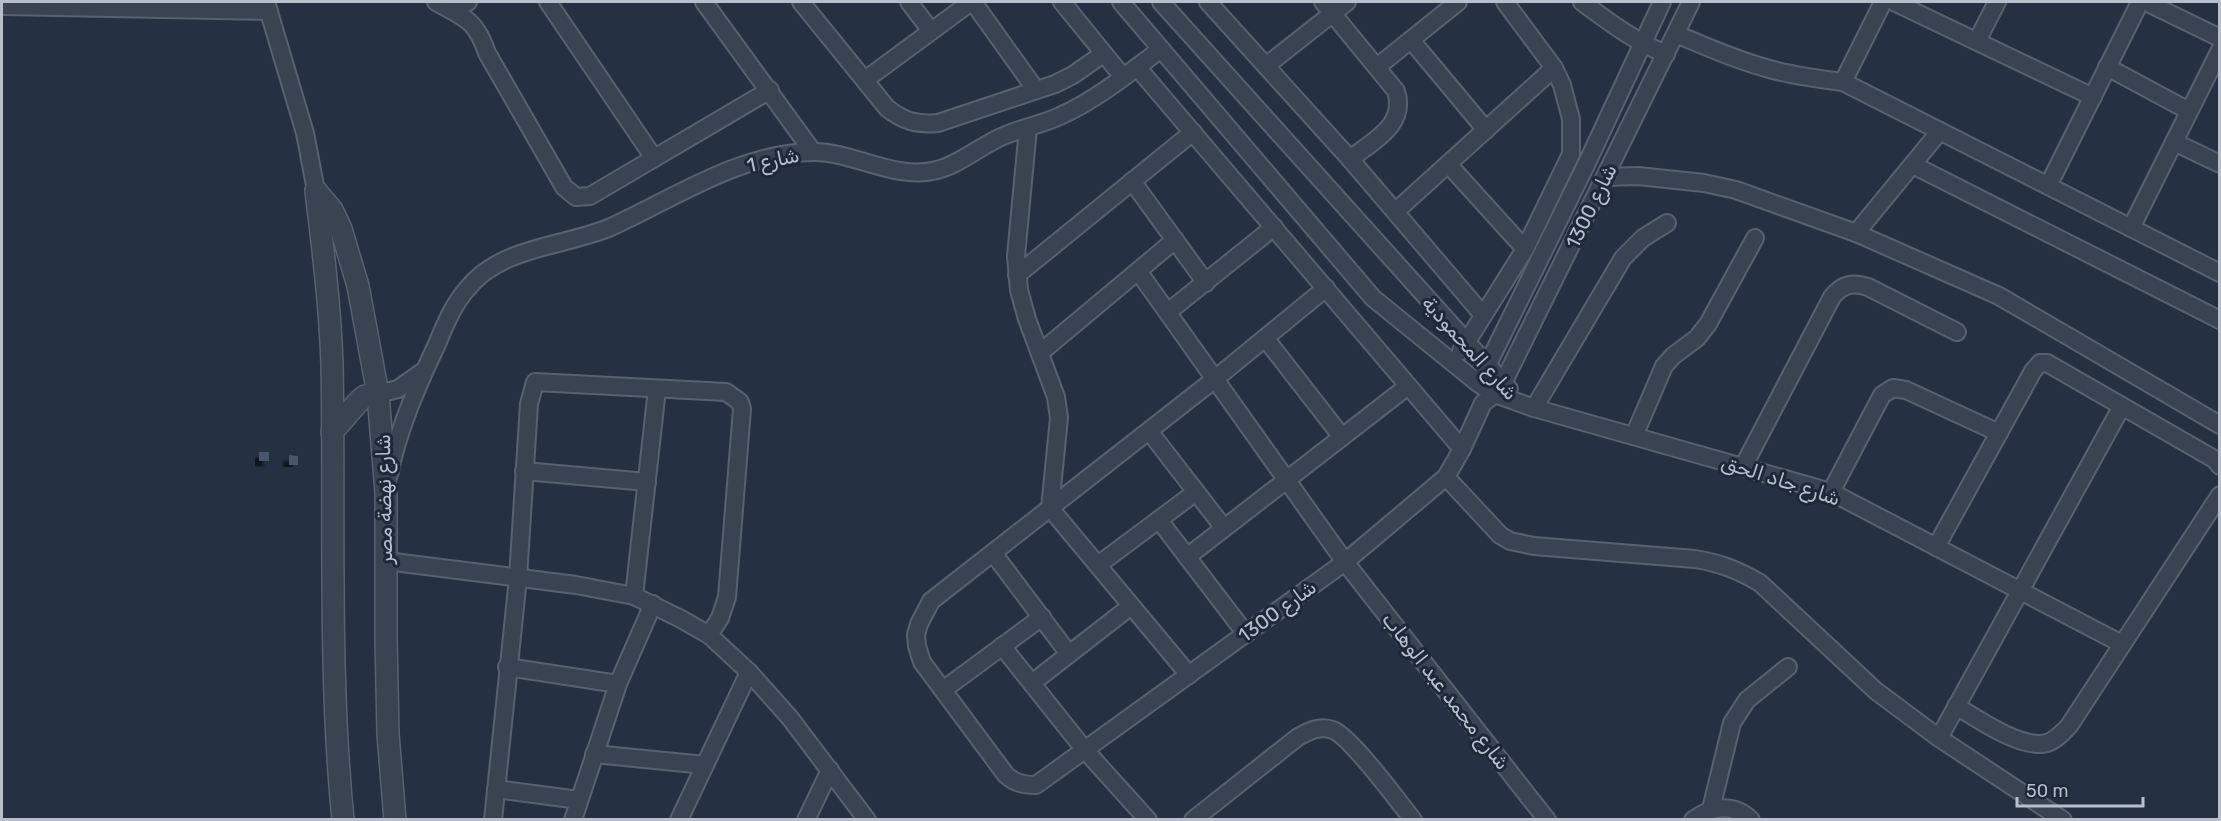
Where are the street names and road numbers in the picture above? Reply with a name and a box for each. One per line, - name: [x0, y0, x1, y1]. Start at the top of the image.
- street label: شارع 1: [744, 143, 802, 179]
- street label: شارع 1300: [1560, 160, 1623, 253]
- street label: شارع المحمودية: [1416, 291, 1523, 406]
- street label: شارع نهضة مصر: [371, 434, 399, 565]
- street label: شارع جاد الحق: [1718, 449, 1843, 512]
- street label: شارع 1300: [1233, 575, 1322, 649]
- street label: شارع محمد عبد الوهاب: [1376, 608, 1515, 776]

